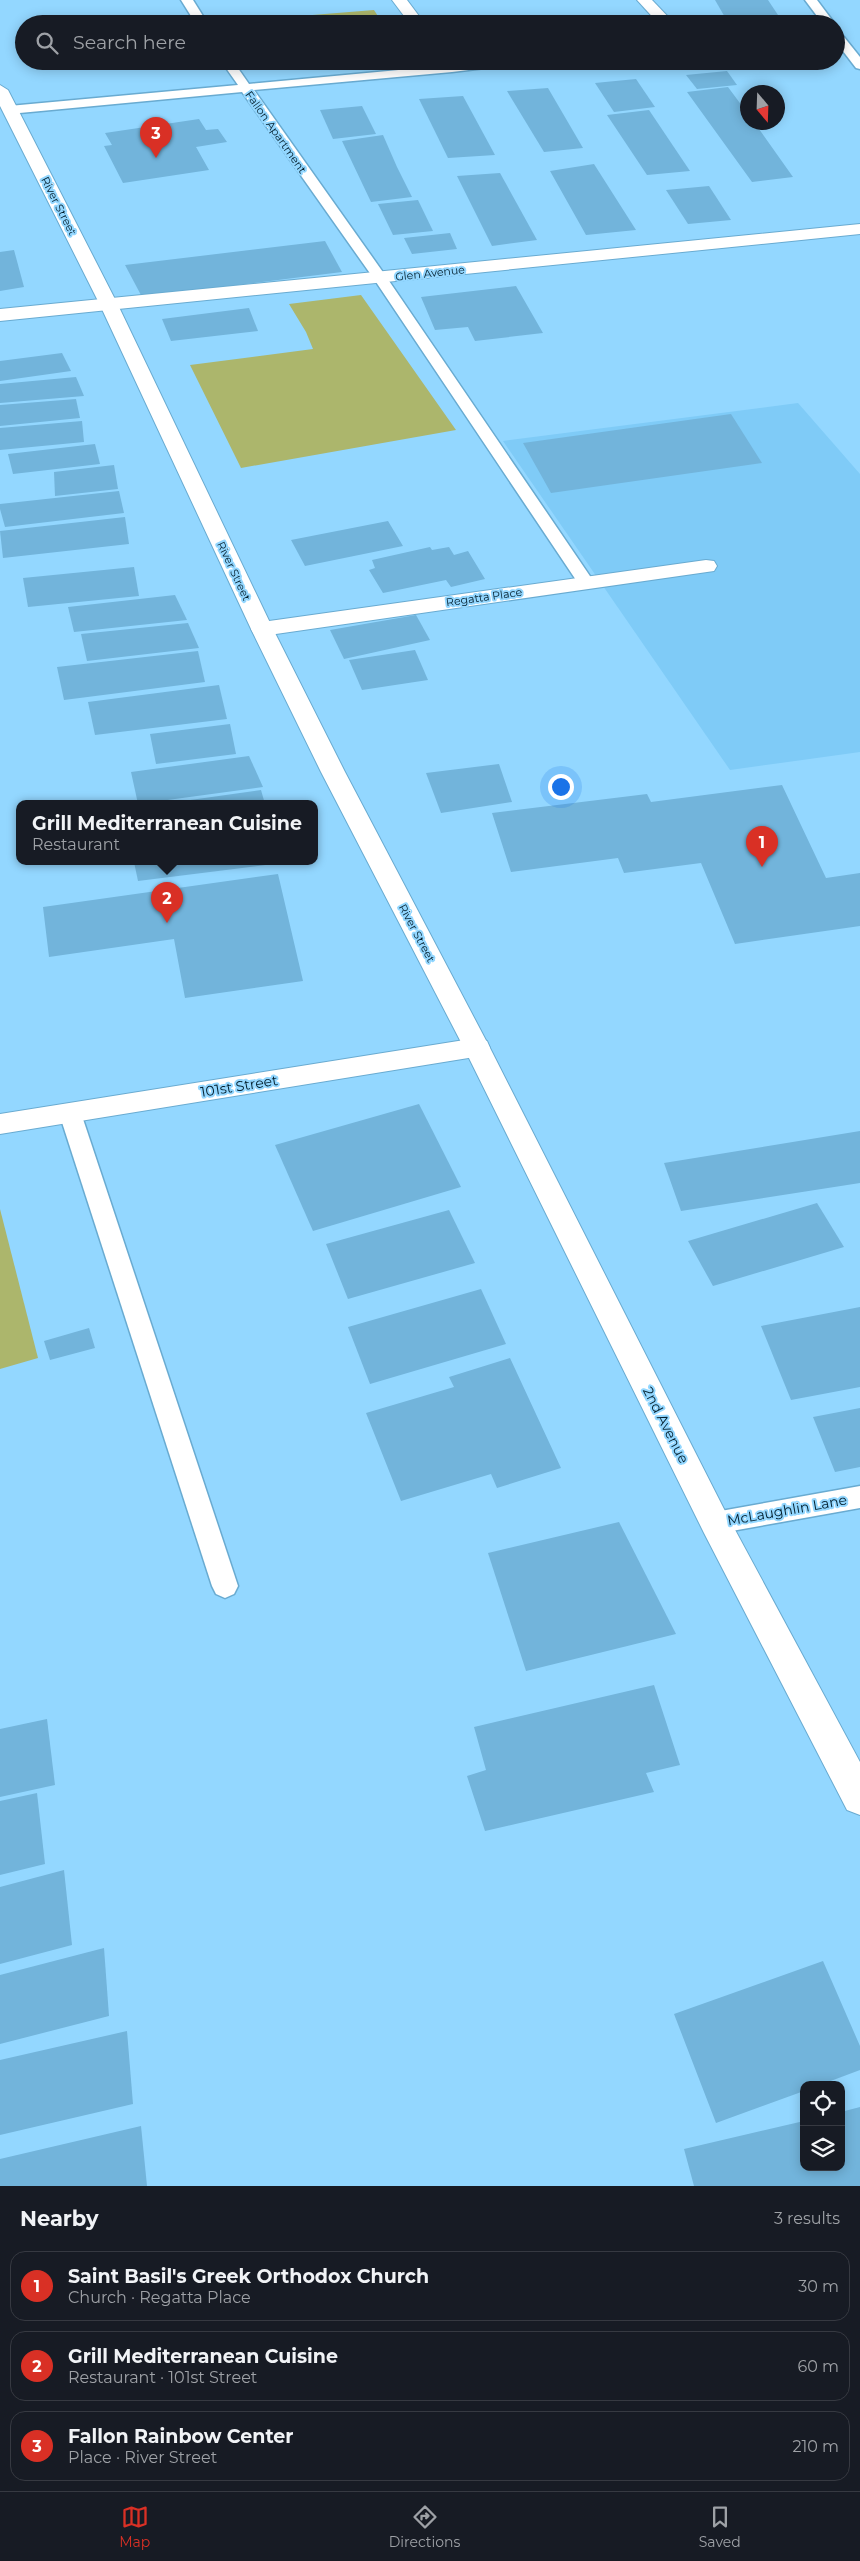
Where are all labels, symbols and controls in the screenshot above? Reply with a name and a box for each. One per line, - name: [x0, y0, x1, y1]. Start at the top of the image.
- search box: [15, 15, 845, 70]
- icon: search: [33, 29, 61, 57]
- text: Search here: [73, 31, 186, 54]
- north arrow: [740, 85, 785, 130]
- street label: Fallon Apartment: [242, 88, 310, 176]
- pin: 3: [140, 117, 172, 158]
- street label: River Street: [38, 174, 80, 238]
- street label: Glen Avenue: [394, 262, 466, 284]
- street label: River Street: [214, 539, 254, 603]
- street label: Regatta Place: [445, 585, 523, 609]
- your location: [548, 774, 574, 800]
- popup: [16, 800, 318, 865]
- text: Grill Mediterranean Cuisine: [32, 812, 302, 835]
- pin: 1: [746, 826, 778, 867]
- text: Restaurant: [32, 835, 120, 854]
- pin: 2: [151, 882, 183, 923]
- street label: River Street: [396, 902, 438, 965]
- street label: 101st Street: [199, 1071, 279, 1101]
- street label: 2nd Avenue: [639, 1384, 693, 1466]
- street label: McLaughlin Lane: [726, 1491, 848, 1529]
- map controls: [800, 2081, 845, 2171]
- button: locate: [800, 2081, 845, 2126]
- button: layers: [800, 2126, 845, 2171]
- text: Nearby: [20, 2206, 99, 2231]
- text: 3 results: [774, 2209, 840, 2228]
- text: Saint Basil's Greek Orthodox Church: [68, 2265, 429, 2288]
- text: 1: [34, 2277, 40, 2296]
- text: 30 m: [798, 2277, 839, 2296]
- text: Church · Regatta Place: [68, 2288, 251, 2307]
- text: Grill Mediterranean Cuisine: [68, 2345, 338, 2368]
- text: 2: [32, 2357, 42, 2376]
- text: 60 m: [797, 2357, 839, 2376]
- text: Restaurant · 101st Street: [68, 2368, 257, 2387]
- text: Fallon Rainbow Center: [68, 2425, 294, 2448]
- text: 3: [32, 2437, 42, 2456]
- text: 210 m: [792, 2437, 839, 2456]
- text: Place · River Street: [68, 2448, 217, 2467]
- tab: Map: [119, 2503, 150, 2551]
- tab: Directions: [389, 2503, 460, 2551]
- tab: Saved: [699, 2503, 741, 2551]

